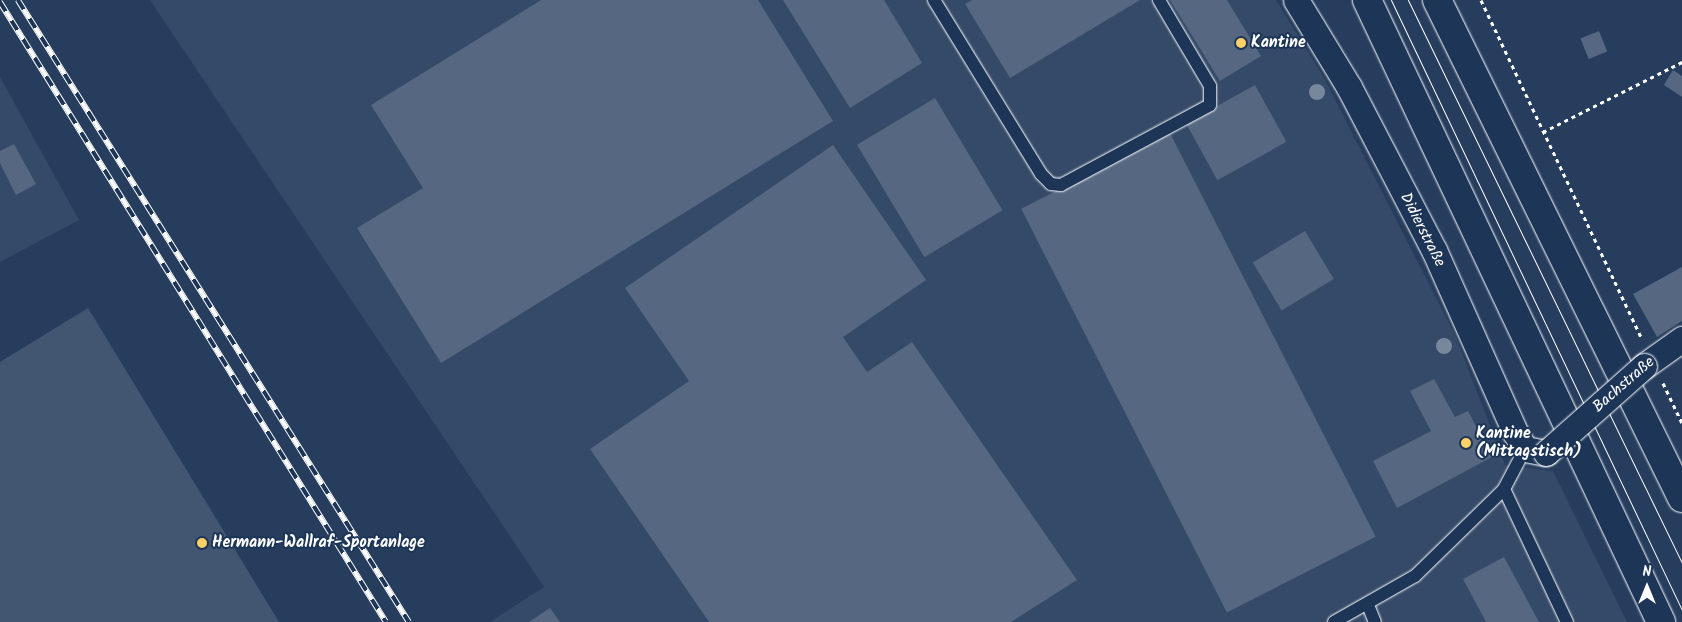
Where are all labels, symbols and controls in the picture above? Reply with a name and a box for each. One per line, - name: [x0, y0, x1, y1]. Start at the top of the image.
- place label: Kantine: [1251, 33, 1306, 53]
- marker: Kantine: [1235, 37, 1247, 49]
- street label: Didierstraße: [1395, 190, 1449, 270]
- street label: Bachstraße: [1589, 353, 1659, 417]
- place label: Kantine (Mittagstisch): [1476, 424, 1582, 462]
- marker: Kantine (Mittagstisch): [1460, 437, 1472, 449]
- place label: Hermann-Wallraf-Sportanlage: [212, 533, 425, 553]
- marker: Hermann-Wallraf-Sportanlage: [196, 537, 208, 549]
- text: N: [1643, 561, 1651, 583]
- north arrow: [1622, 562, 1672, 612]

